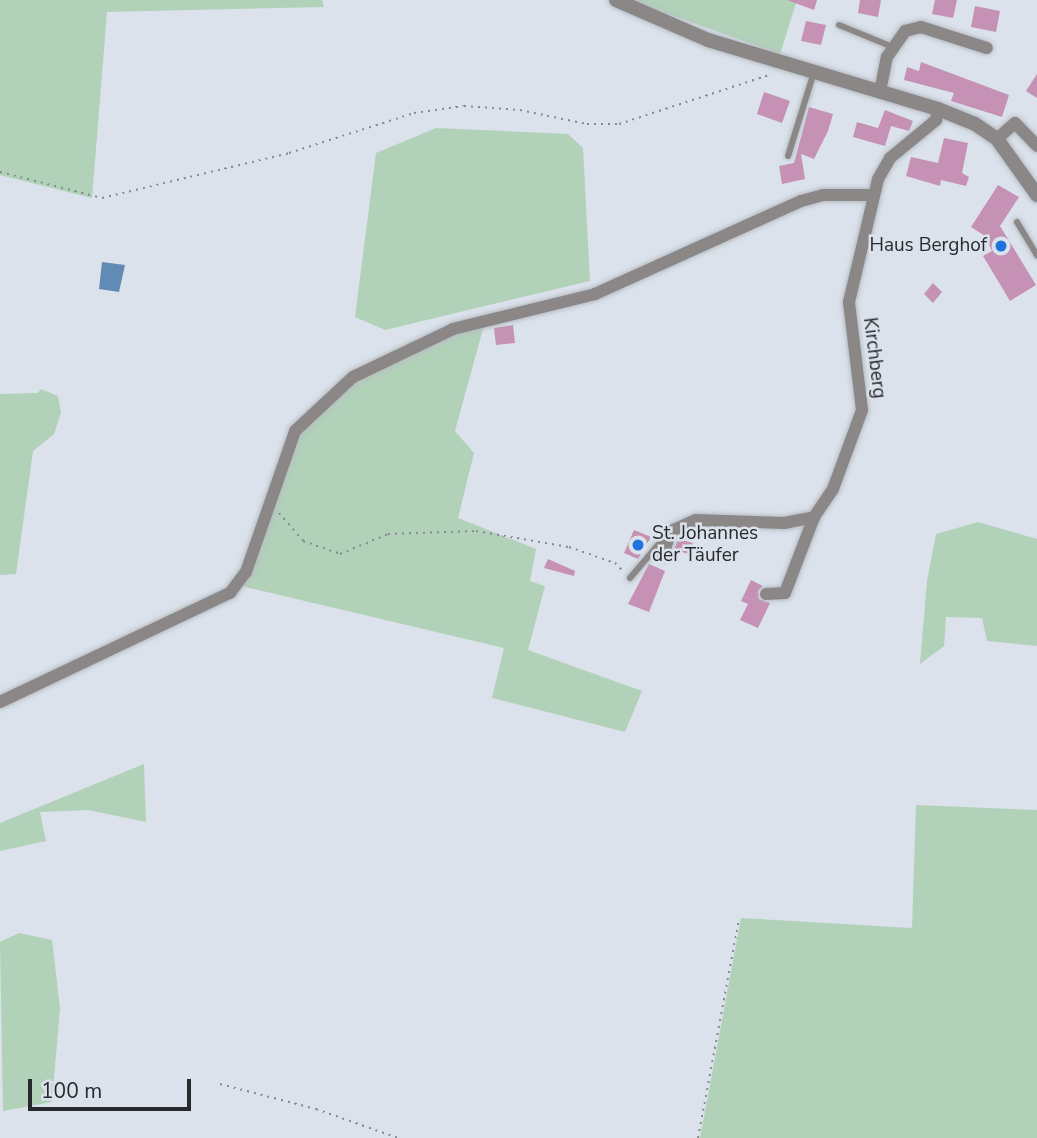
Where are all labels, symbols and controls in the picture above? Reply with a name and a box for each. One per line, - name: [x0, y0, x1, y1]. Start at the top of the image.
- place label: Haus Berghof: [869, 235, 987, 257]
- marker: Haus Berghof: [993, 238, 1009, 254]
- street label: Kirchberg: [858, 316, 890, 400]
- place label: St. Johannes der Täufer: [652, 523, 758, 567]
- marker: St. Johannes der Täufer: [630, 537, 646, 553]
- scale bar: [32, 1064, 194, 1108]
- text: 100 m: [41, 1077, 102, 1105]

